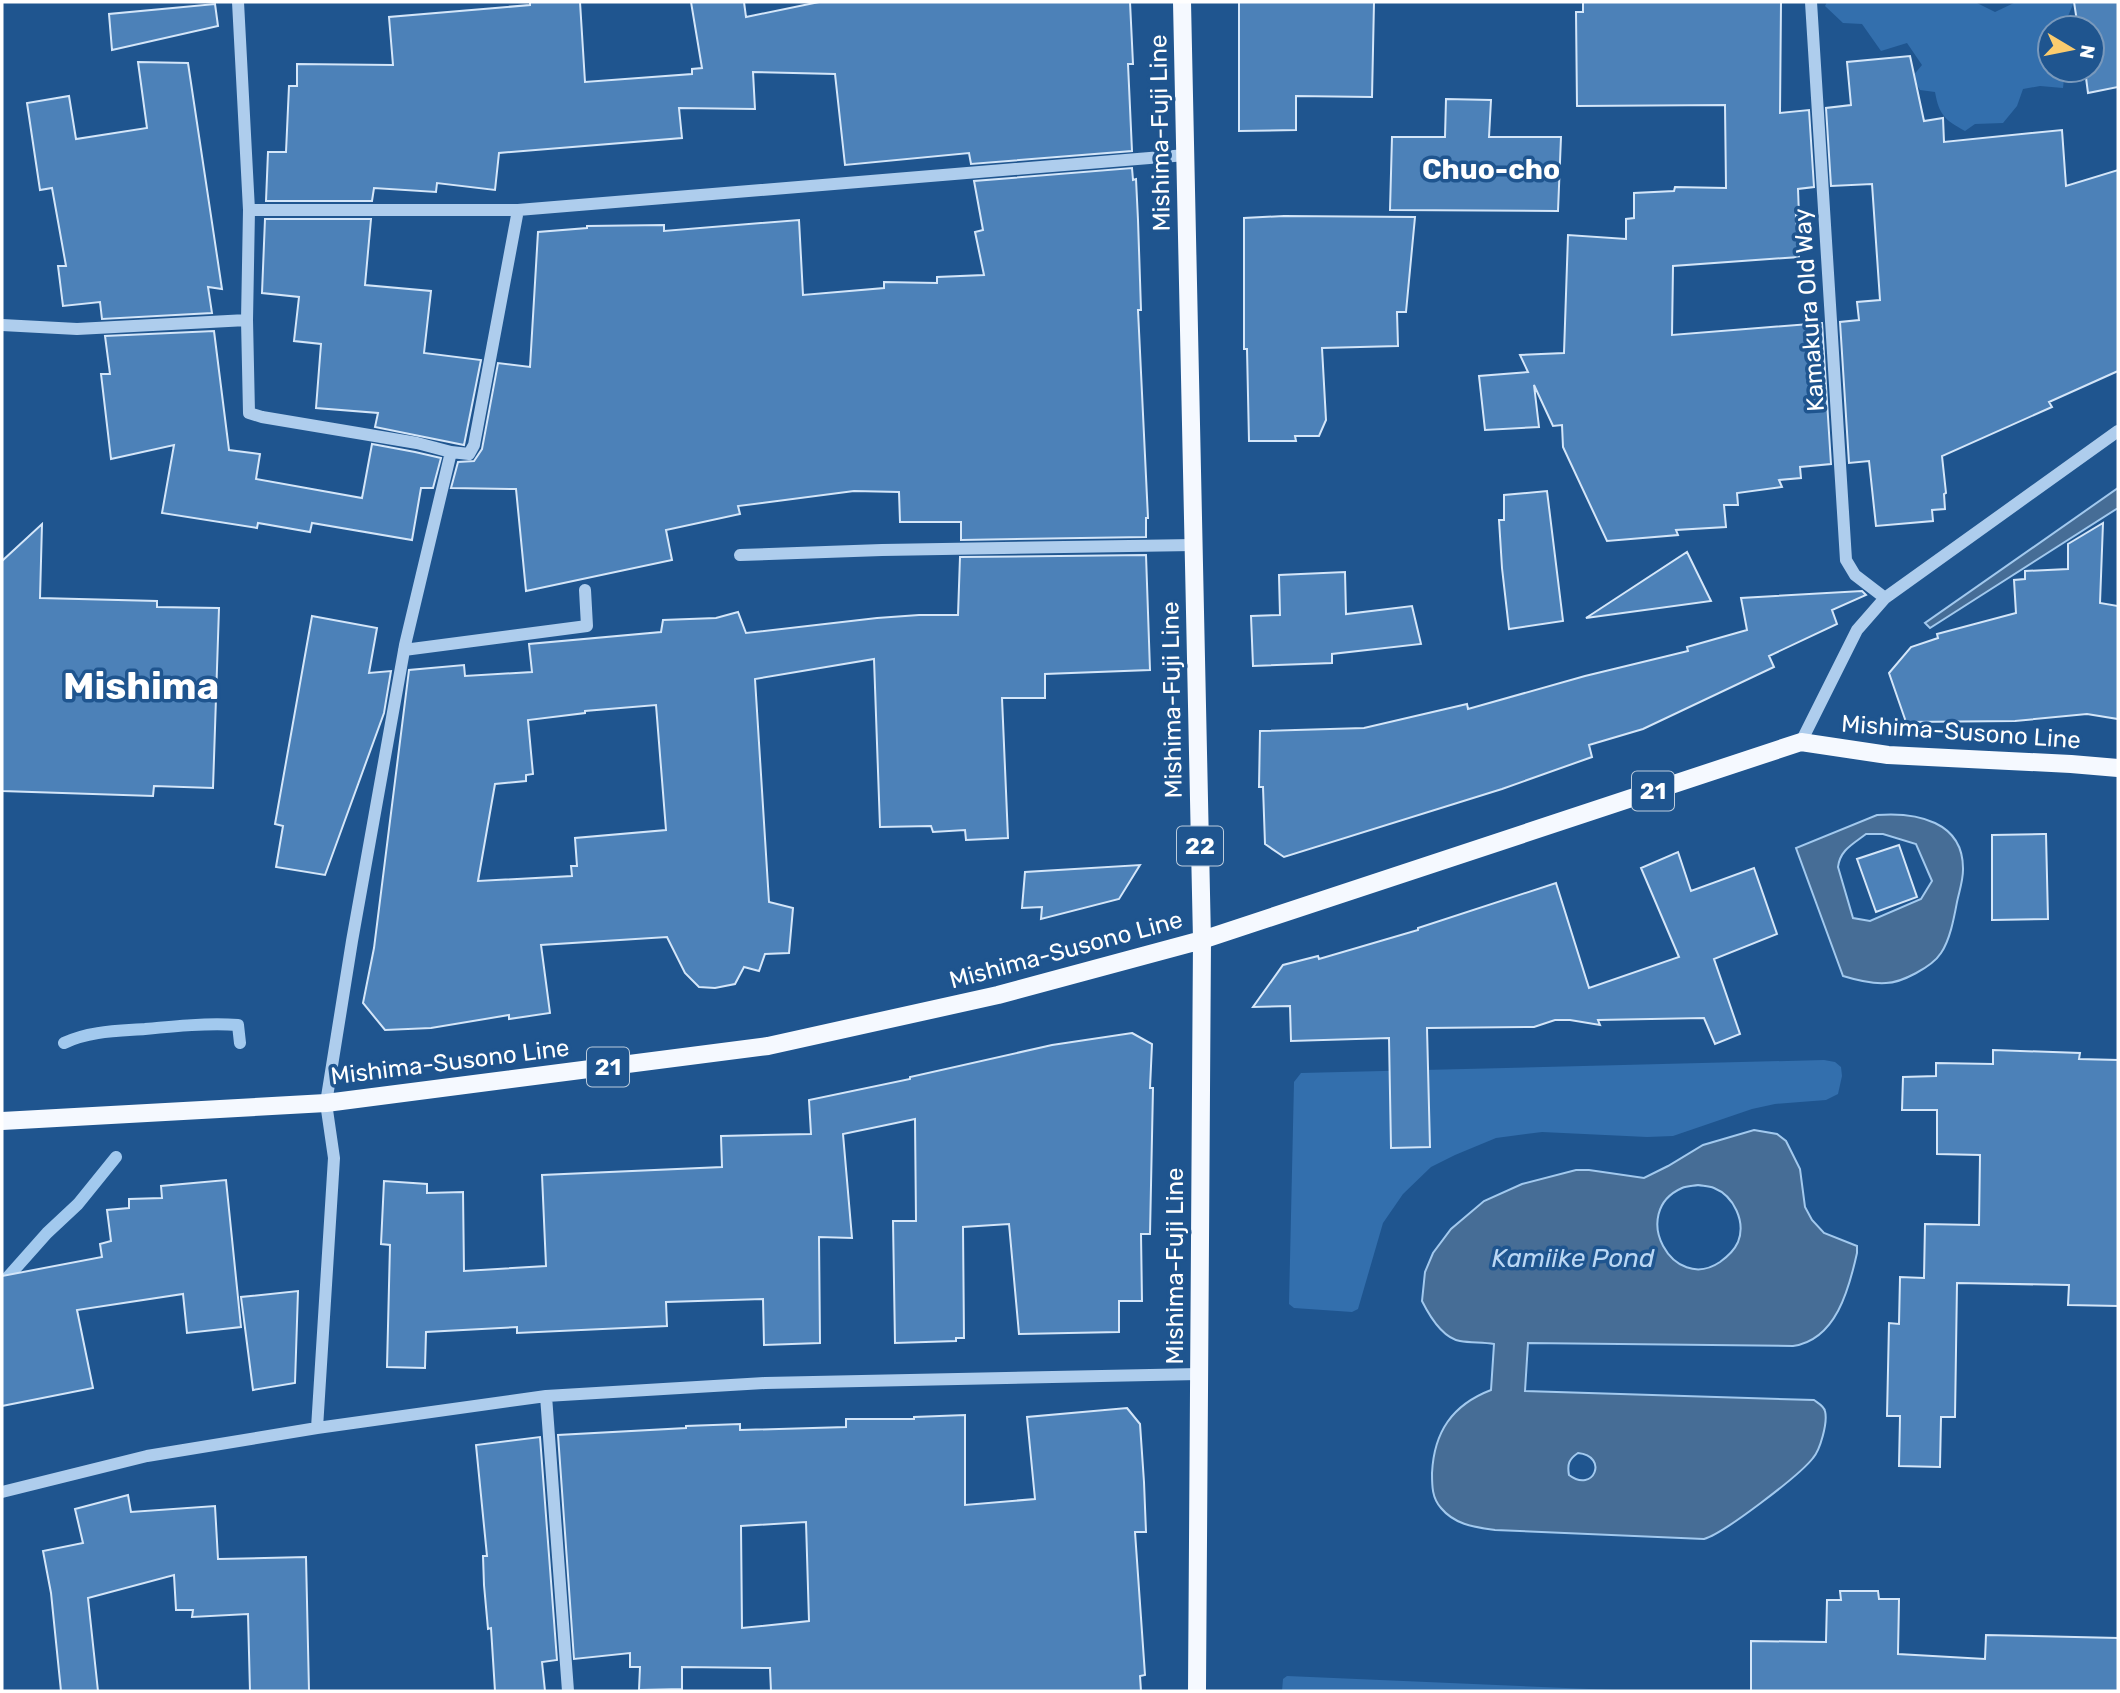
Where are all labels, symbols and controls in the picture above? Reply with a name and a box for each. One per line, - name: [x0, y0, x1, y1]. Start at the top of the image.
- north arrow: [2036, 14, 2106, 84]
- street label: Mishima-Fuji Line: [1144, 34, 1176, 232]
- text: N: [2075, 43, 2100, 61]
- district label: Chuo-cho: [1422, 153, 1560, 186]
- street label: Kamakura Old Way: [1788, 207, 1830, 413]
- street label: Mishima-Fuji Line: [1156, 601, 1188, 799]
- district label: Mishima: [63, 663, 219, 709]
- street label: Mishima-Susono Line: [1840, 710, 2082, 754]
- road number: 21: [1632, 772, 1674, 810]
- road number: 22: [1177, 826, 1223, 866]
- street label: Mishima-Susono Line: [946, 905, 1186, 995]
- street label: Mishima-Susono Line: [329, 1033, 571, 1091]
- road number: 21: [587, 1048, 629, 1086]
- street label: Mishima-Fuji Line: [1161, 1168, 1189, 1364]
- water label: Kamiike Pond: [1491, 1243, 1655, 1274]

